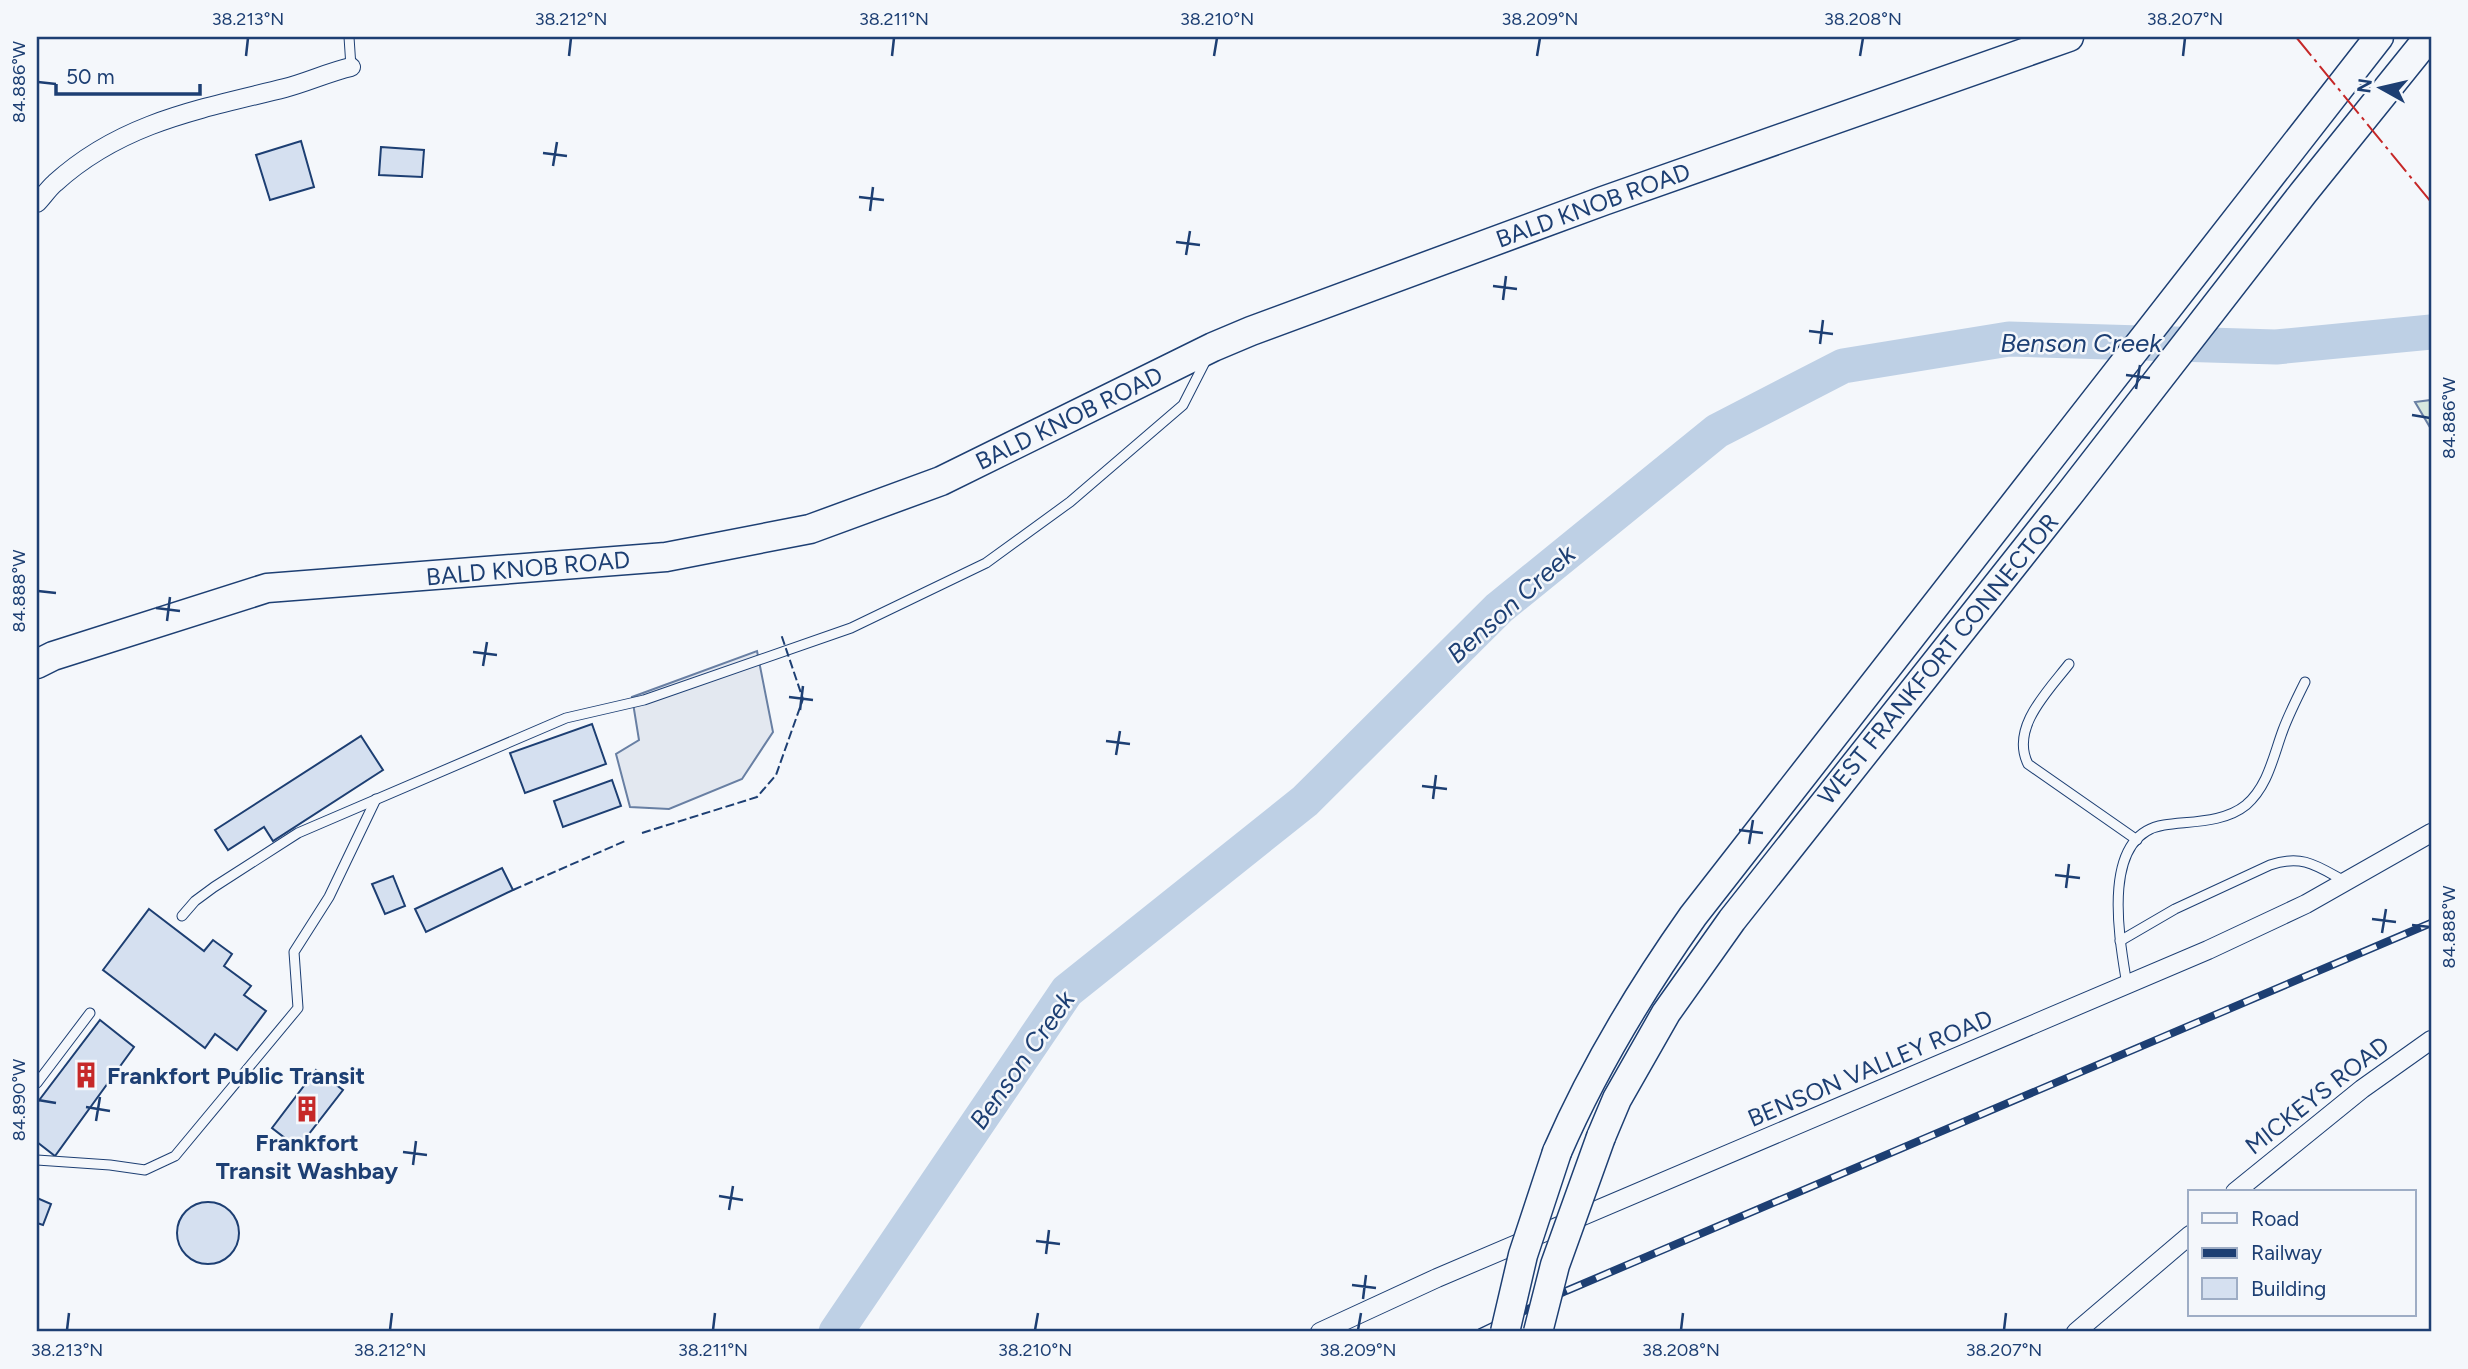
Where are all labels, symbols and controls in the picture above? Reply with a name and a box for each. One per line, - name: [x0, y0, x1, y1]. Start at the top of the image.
- text: 38.213°N: [212, 8, 284, 30]
- text: 38.212°N: [535, 8, 607, 30]
- text: 38.211°N: [859, 8, 929, 30]
- text: 38.210°N: [1180, 8, 1254, 30]
- text: 38.209°N: [1502, 8, 1578, 30]
- text: 38.208°N: [1824, 8, 1902, 30]
- text: 38.207°N: [2147, 8, 2223, 30]
- text: 84.886°W: [8, 40, 30, 123]
- scale bar: [56, 52, 200, 96]
- north arrow: [2346, 52, 2416, 122]
- text: 50 m: [66, 64, 115, 89]
- text: N: [2352, 77, 2377, 95]
- street label: BALD KNOB ROAD: [1492, 156, 1694, 254]
- water label: Benson Creek: [2000, 327, 2163, 359]
- street label: BALD KNOB ROAD: [971, 360, 1167, 476]
- text: 84.886°W: [2438, 376, 2460, 459]
- street label: WEST FRANKFORT CONNECTOR: [1812, 508, 2064, 810]
- water label: Benson Creek: [1440, 537, 1583, 670]
- street label: BALD KNOB ROAD: [425, 545, 631, 591]
- text: 84.888°W: [8, 549, 30, 633]
- text: 84.888°W: [2438, 885, 2460, 969]
- water label: Benson Creek: [963, 984, 1082, 1135]
- street label: BENSON VALLEY ROAD: [1743, 1003, 1997, 1133]
- street label: MICKEYS ROAD: [2239, 1030, 2395, 1160]
- text: 84.890°W: [8, 1058, 30, 1141]
- building icon: Frankfort Public Transit: [71, 1060, 101, 1090]
- place label: Frankfort Public Transit: [107, 1061, 365, 1090]
- building icon: Frankfort Transit Washbay: [292, 1094, 322, 1124]
- place label: Frankfort Transit Washbay: [216, 1128, 398, 1185]
- legend: [2188, 1190, 2416, 1316]
- text: Road: [2251, 1206, 2299, 1231]
- text: Railway: [2251, 1240, 2322, 1265]
- text: Building: [2251, 1276, 2326, 1301]
- text: 38.213°N: [31, 1339, 103, 1361]
- text: 38.212°N: [354, 1339, 426, 1361]
- text: 38.211°N: [678, 1339, 748, 1361]
- text: 38.210°N: [998, 1339, 1072, 1361]
- text: 38.209°N: [1320, 1339, 1396, 1361]
- text: 38.208°N: [1642, 1339, 1720, 1361]
- text: 38.207°N: [1966, 1339, 2042, 1361]

